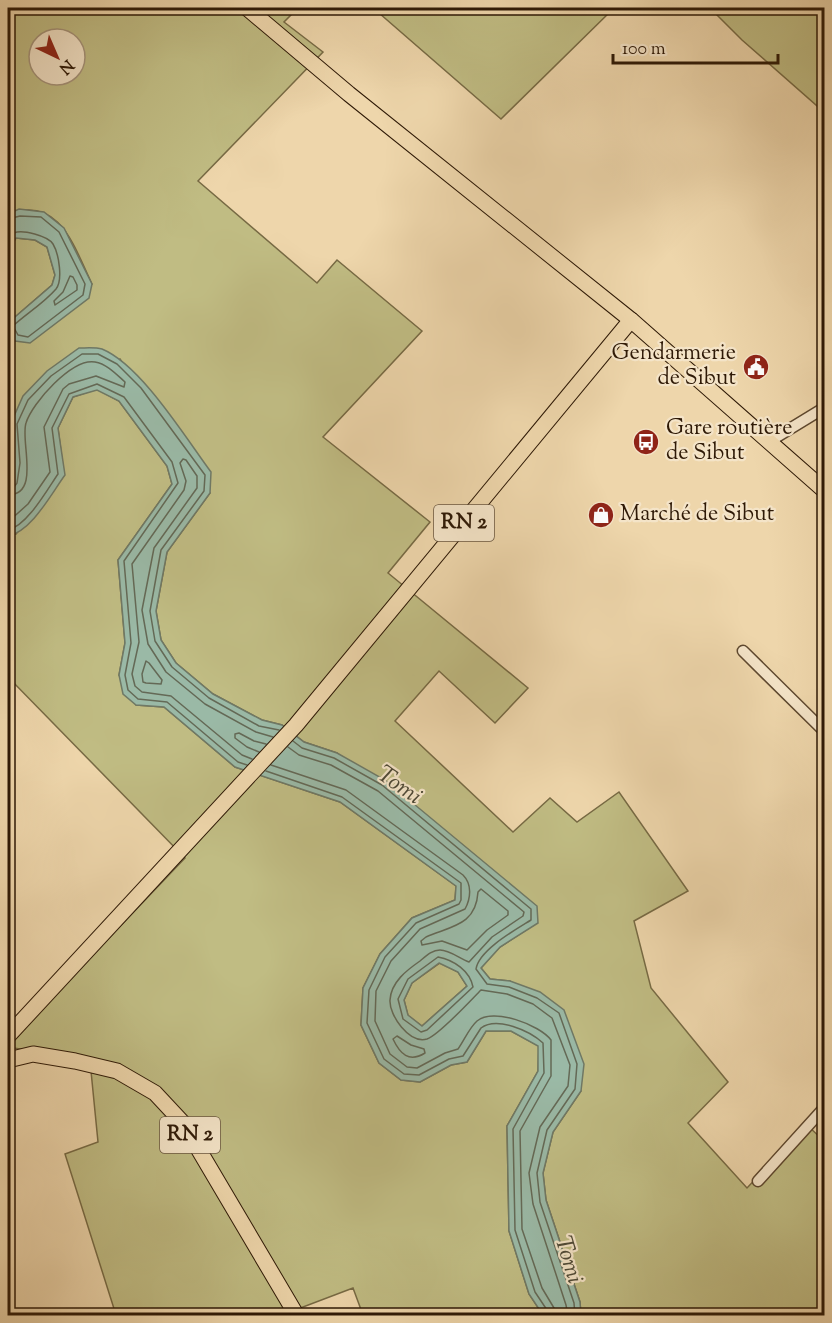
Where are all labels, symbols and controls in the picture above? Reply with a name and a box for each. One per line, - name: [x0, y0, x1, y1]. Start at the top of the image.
- north arrow: [27, 27, 87, 87]
- scale bar: [613, 27, 778, 65]
- text: 100 m: [622, 37, 666, 63]
- text: N: [53, 53, 78, 79]
- place label: Gendarmerie de Sibut: [612, 338, 736, 395]
- public building icon: Gendarmerie de Sibut: [741, 352, 771, 382]
- place label: Gare routière de Sibut: [666, 413, 792, 470]
- bus stop icon: Gare routière de Sibut: [631, 427, 661, 457]
- place label: Marché de Sibut: [620, 499, 775, 531]
- shop icon: Marché de Sibut: [586, 500, 616, 530]
- road number: RN 2: [434, 505, 494, 541]
- water label: Tomi: [369, 758, 429, 814]
- road number: RN 2: [160, 1117, 220, 1153]
- water label: Tomi: [545, 1232, 591, 1288]

